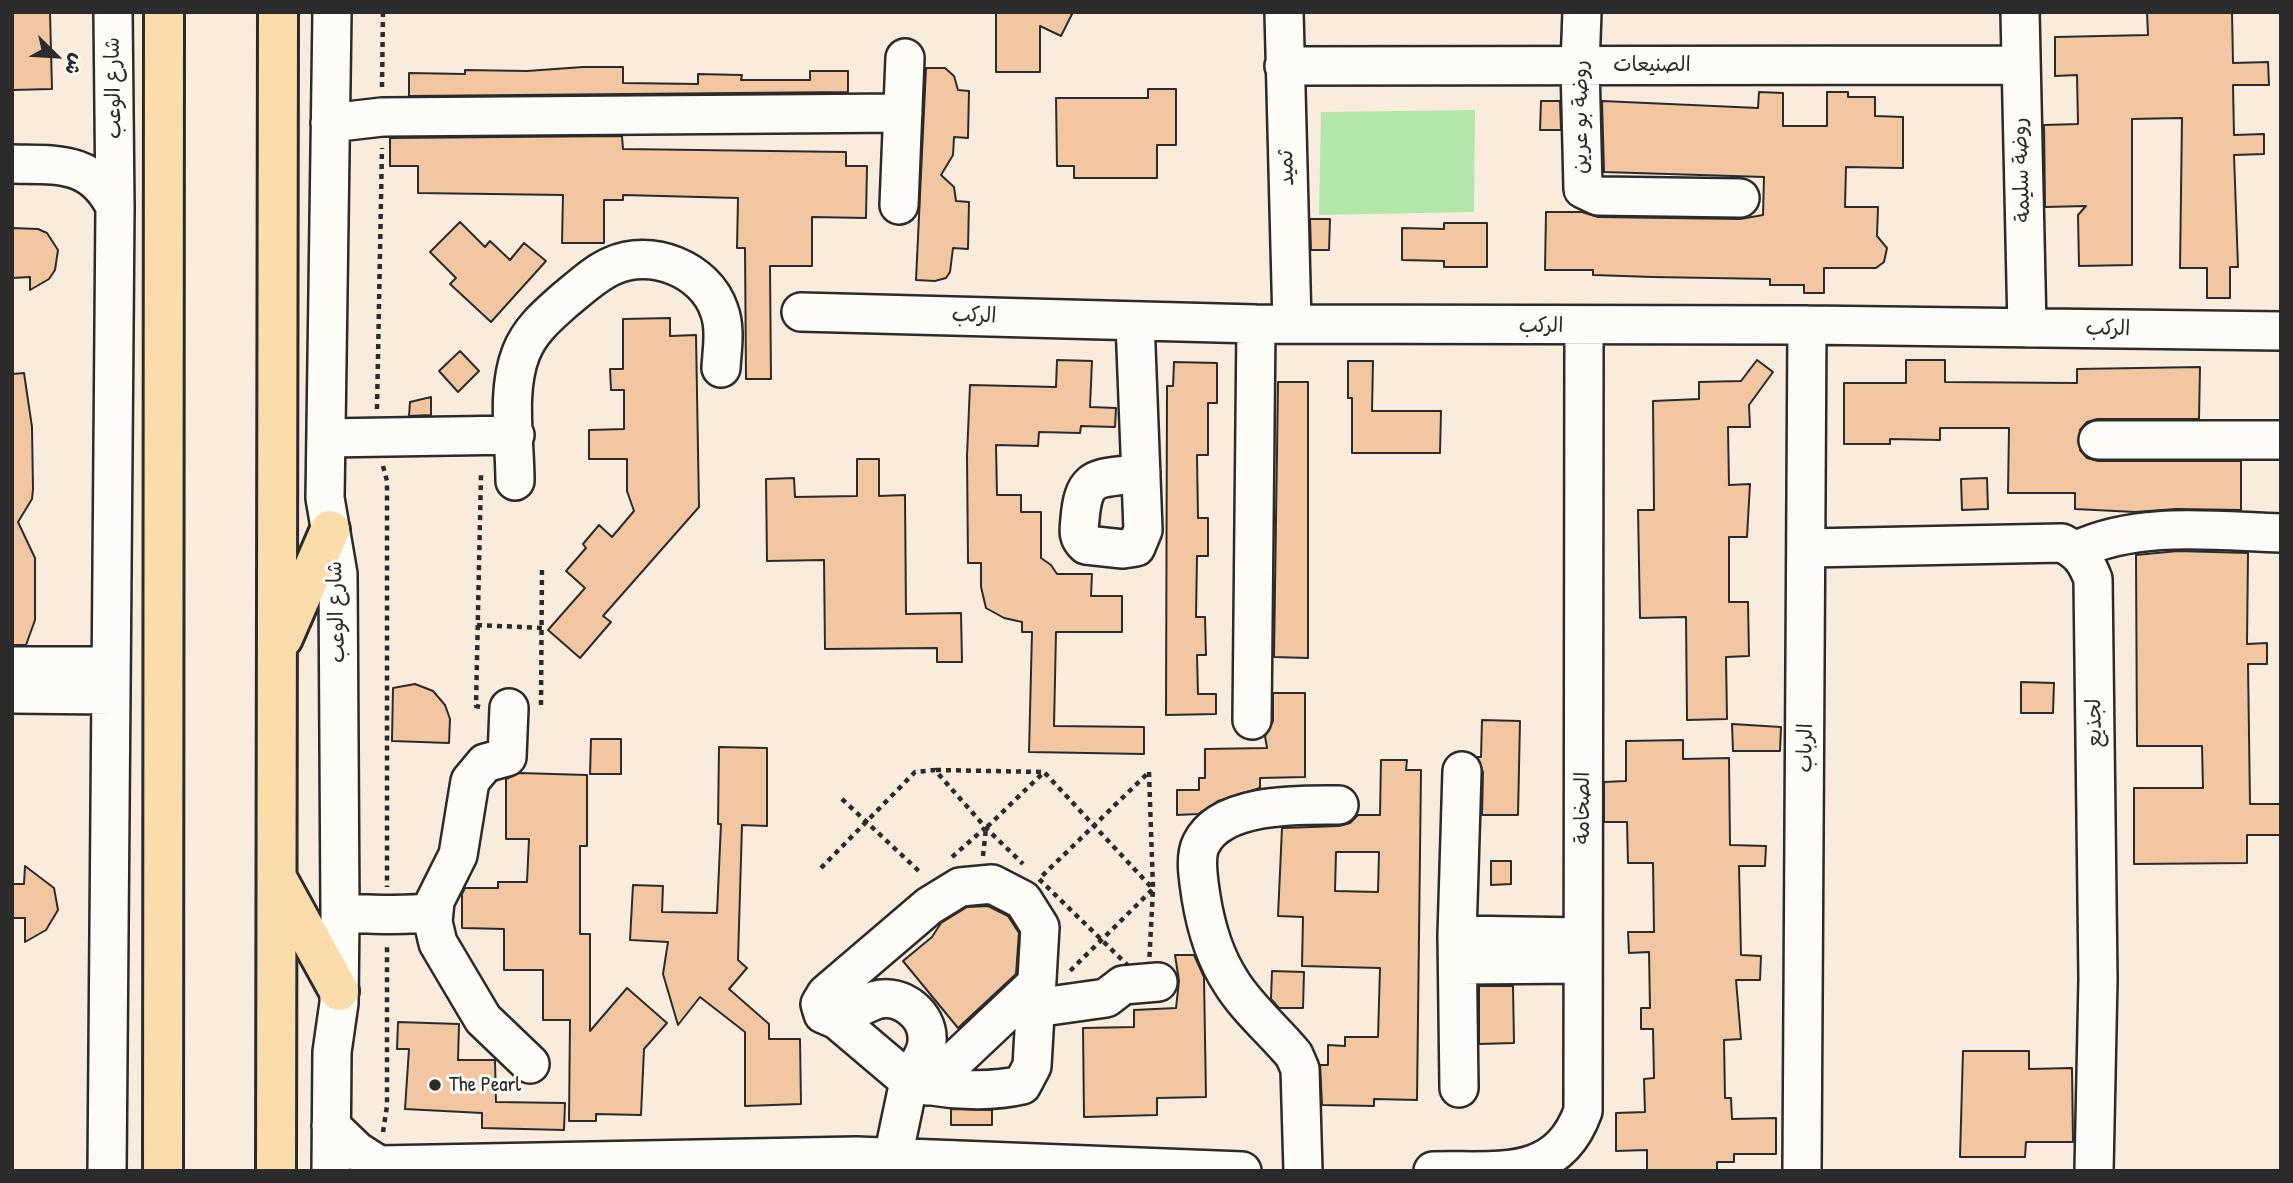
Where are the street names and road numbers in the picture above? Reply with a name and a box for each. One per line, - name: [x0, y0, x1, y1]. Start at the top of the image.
- street label: شارع الوعب: [101, 37, 127, 139]
- street label: الصنيعات: [1613, 52, 1691, 78]
- street label: روضة بو عرين: [1568, 60, 1594, 174]
- street label: روضة سليمة: [2008, 117, 2036, 223]
- street label: ثميد: [1274, 149, 1300, 187]
- street label: الركب: [951, 303, 997, 329]
- street label: الركب: [1519, 313, 1563, 339]
- street label: الركب: [2085, 316, 2131, 342]
- street label: شارع الوعب: [323, 561, 351, 663]
- street label: لجذيع: [2082, 698, 2108, 748]
- street label: الرباب: [1793, 723, 1819, 773]
- street label: الصخامة: [1570, 772, 1596, 844]

